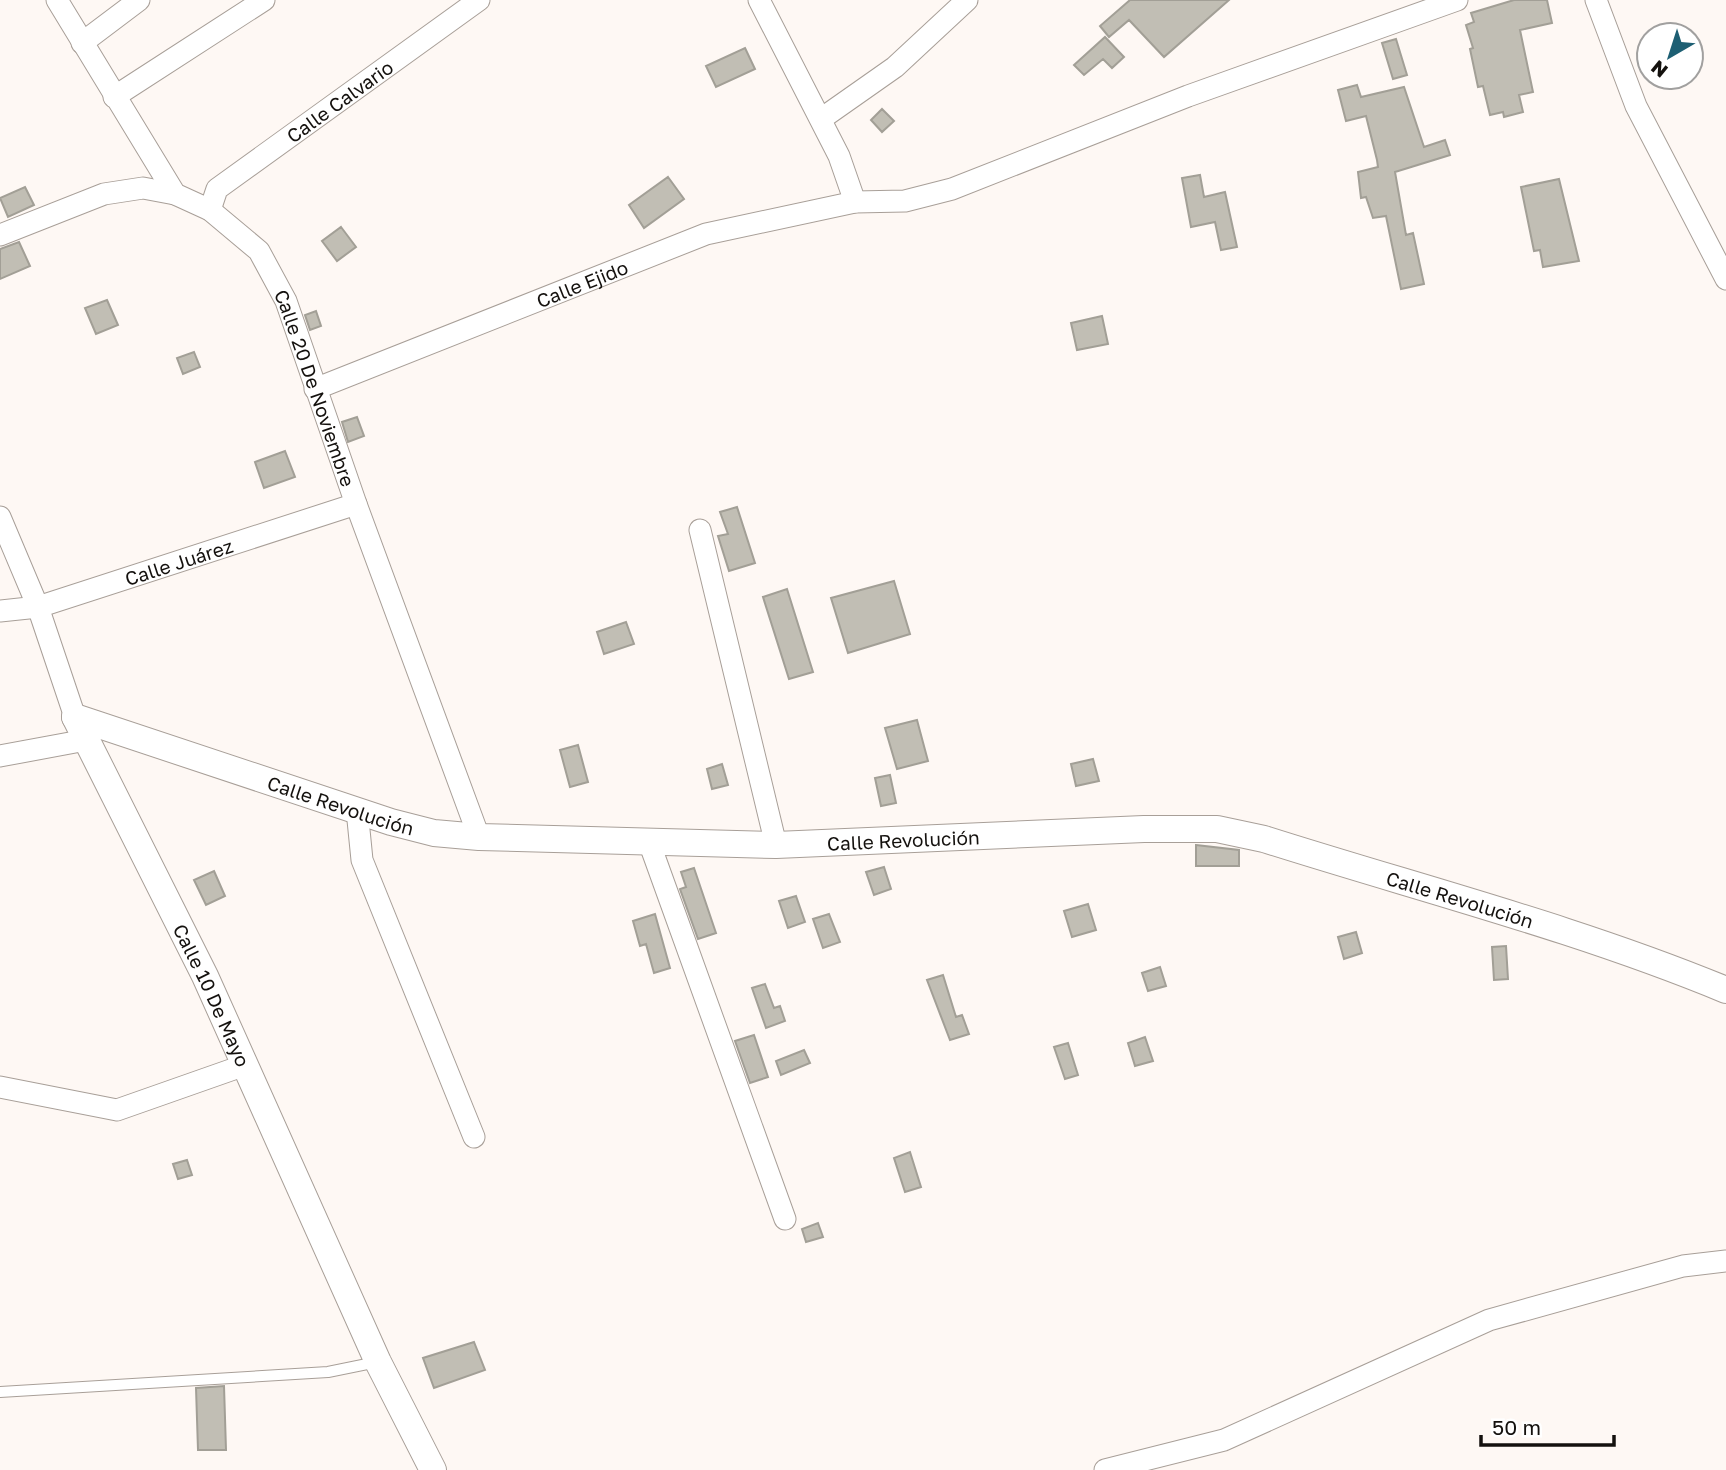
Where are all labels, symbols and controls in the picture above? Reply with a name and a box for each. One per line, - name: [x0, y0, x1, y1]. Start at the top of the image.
- north arrow: [1635, 21, 1705, 91]
- street label: Calle Calvario: [282, 55, 397, 147]
- text: N: [1646, 56, 1672, 83]
- street label: Calle Ejido: [533, 255, 631, 312]
- street label: Calle 20 De Noviembre: [270, 285, 361, 489]
- street label: Calle Juárez: [122, 533, 236, 590]
- street label: Calle Revolución: [265, 770, 416, 839]
- street label: Calle Revolución: [826, 825, 980, 854]
- street label: Calle Revolución: [1384, 866, 1536, 932]
- street label: Calle 10 De Mayo: [169, 920, 255, 1070]
- scale bar: [1481, 1404, 1614, 1448]
- text: 50 m: [1492, 1414, 1541, 1440]

